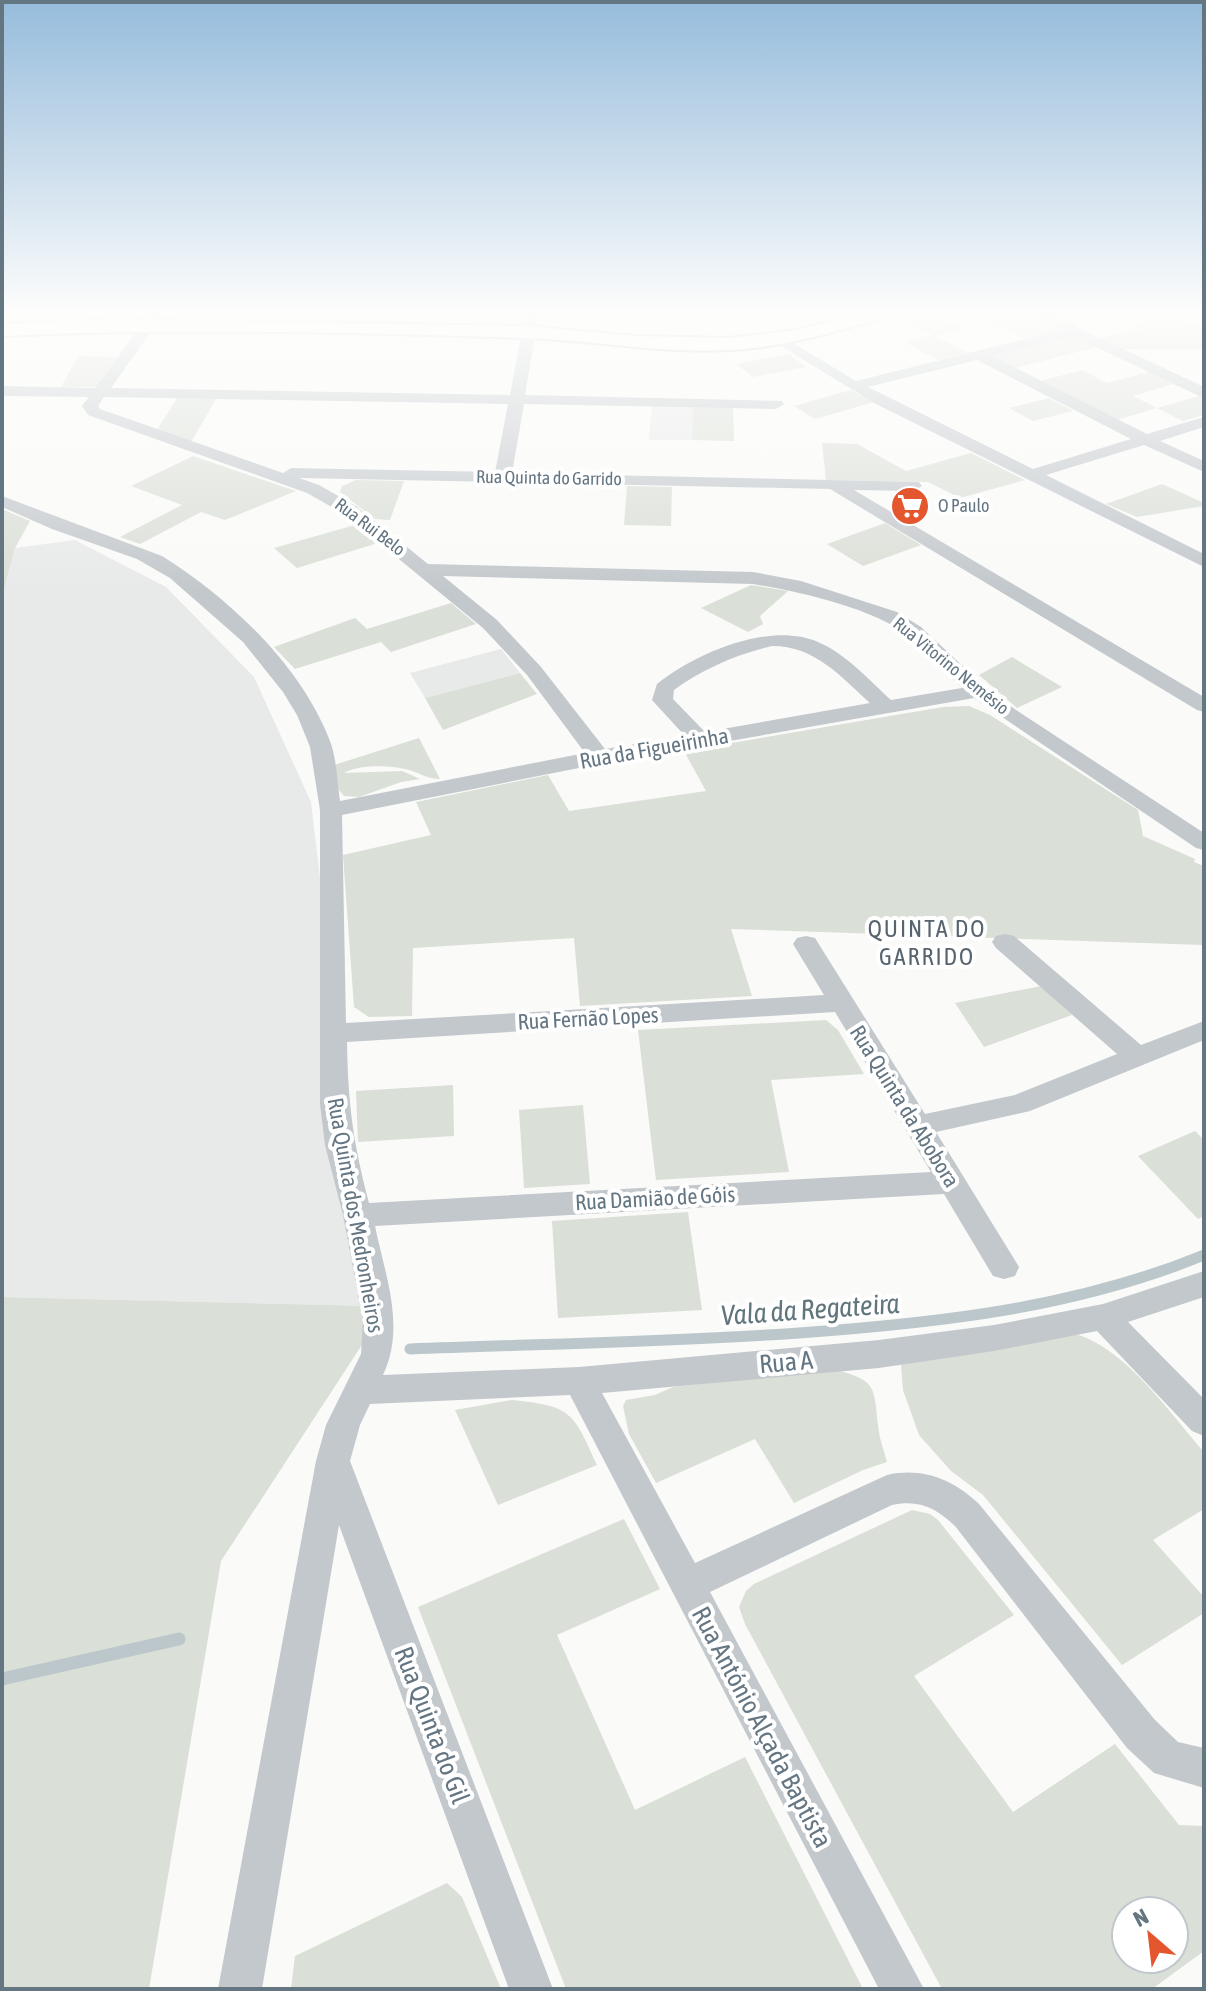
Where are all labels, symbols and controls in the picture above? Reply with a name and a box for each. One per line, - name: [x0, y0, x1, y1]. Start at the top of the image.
- street label: Rua Quinta do Garrido: [476, 466, 622, 489]
- supermarket icon: O Paulo: [889, 485, 931, 527]
- street label: Rua Rui Belo: [331, 493, 410, 560]
- place label: O Paulo: [938, 495, 990, 516]
- street label: Rua Vitorino Nemésio: [889, 612, 1013, 719]
- street label: Rua da Figueirinha: [578, 722, 730, 774]
- district label: QUINTA DO GARRIDO: [868, 915, 986, 970]
- street label: Rua Fernão Lopes: [517, 1001, 659, 1035]
- street label: Rua Quinta da Abobora: [845, 1020, 965, 1192]
- street label: Rua Quinta dos Medronheiros: [323, 1096, 390, 1335]
- street label: Rua Damião de Góis: [574, 1181, 736, 1215]
- water label: Vala da Regateira: [720, 1287, 900, 1331]
- street label: Rua A: [758, 1345, 814, 1379]
- street label: Rua António Alçada Baptista: [686, 1601, 838, 1853]
- street label: Rua Quinta do Gil: [388, 1642, 476, 1808]
- north arrow: [1110, 1895, 1190, 1975]
- text: N: [1129, 1903, 1152, 1932]

